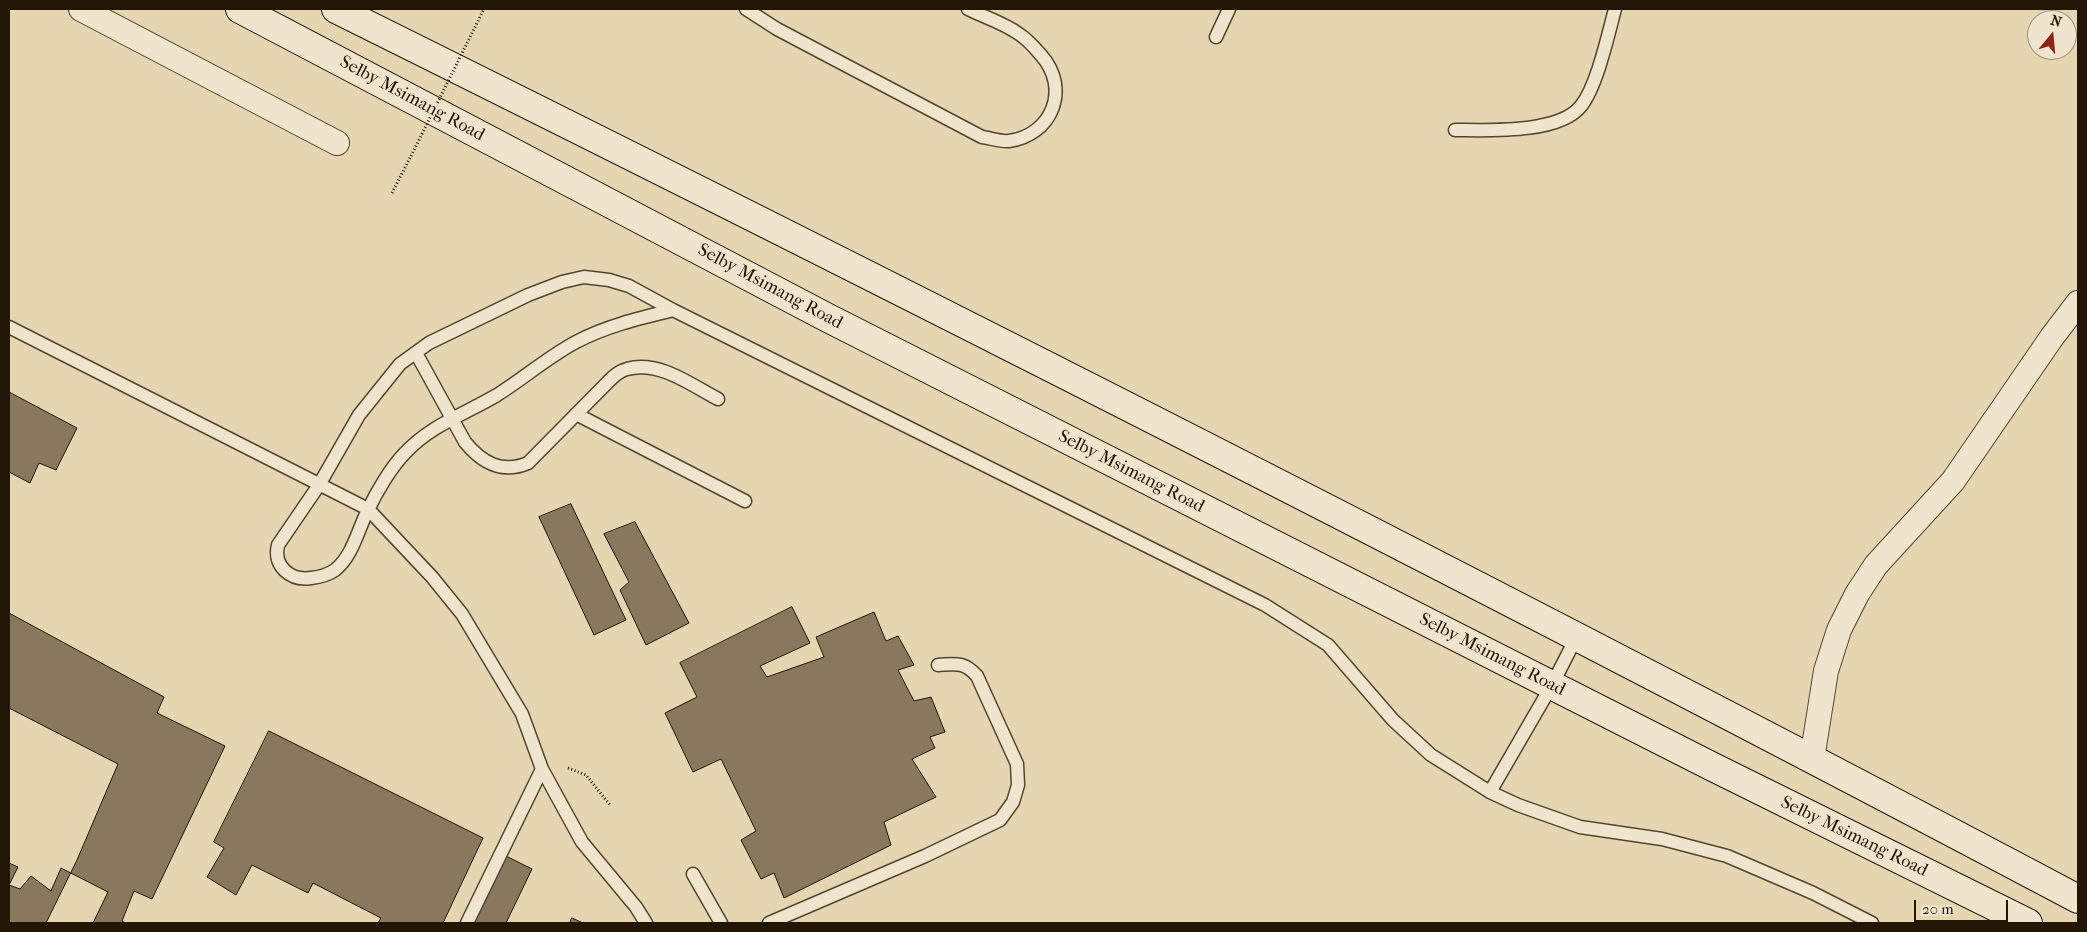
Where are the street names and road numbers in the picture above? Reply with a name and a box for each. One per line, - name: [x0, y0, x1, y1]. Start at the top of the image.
- street label: Selby Msimang Road: [336, 52, 488, 146]
- street label: Selby Msimang Road: [694, 240, 846, 334]
- street label: Selby Msimang Road: [1054, 426, 1208, 518]
- street label: Selby Msimang Road: [1415, 609, 1569, 701]
- street label: Selby Msimang Road: [1777, 792, 1931, 882]

